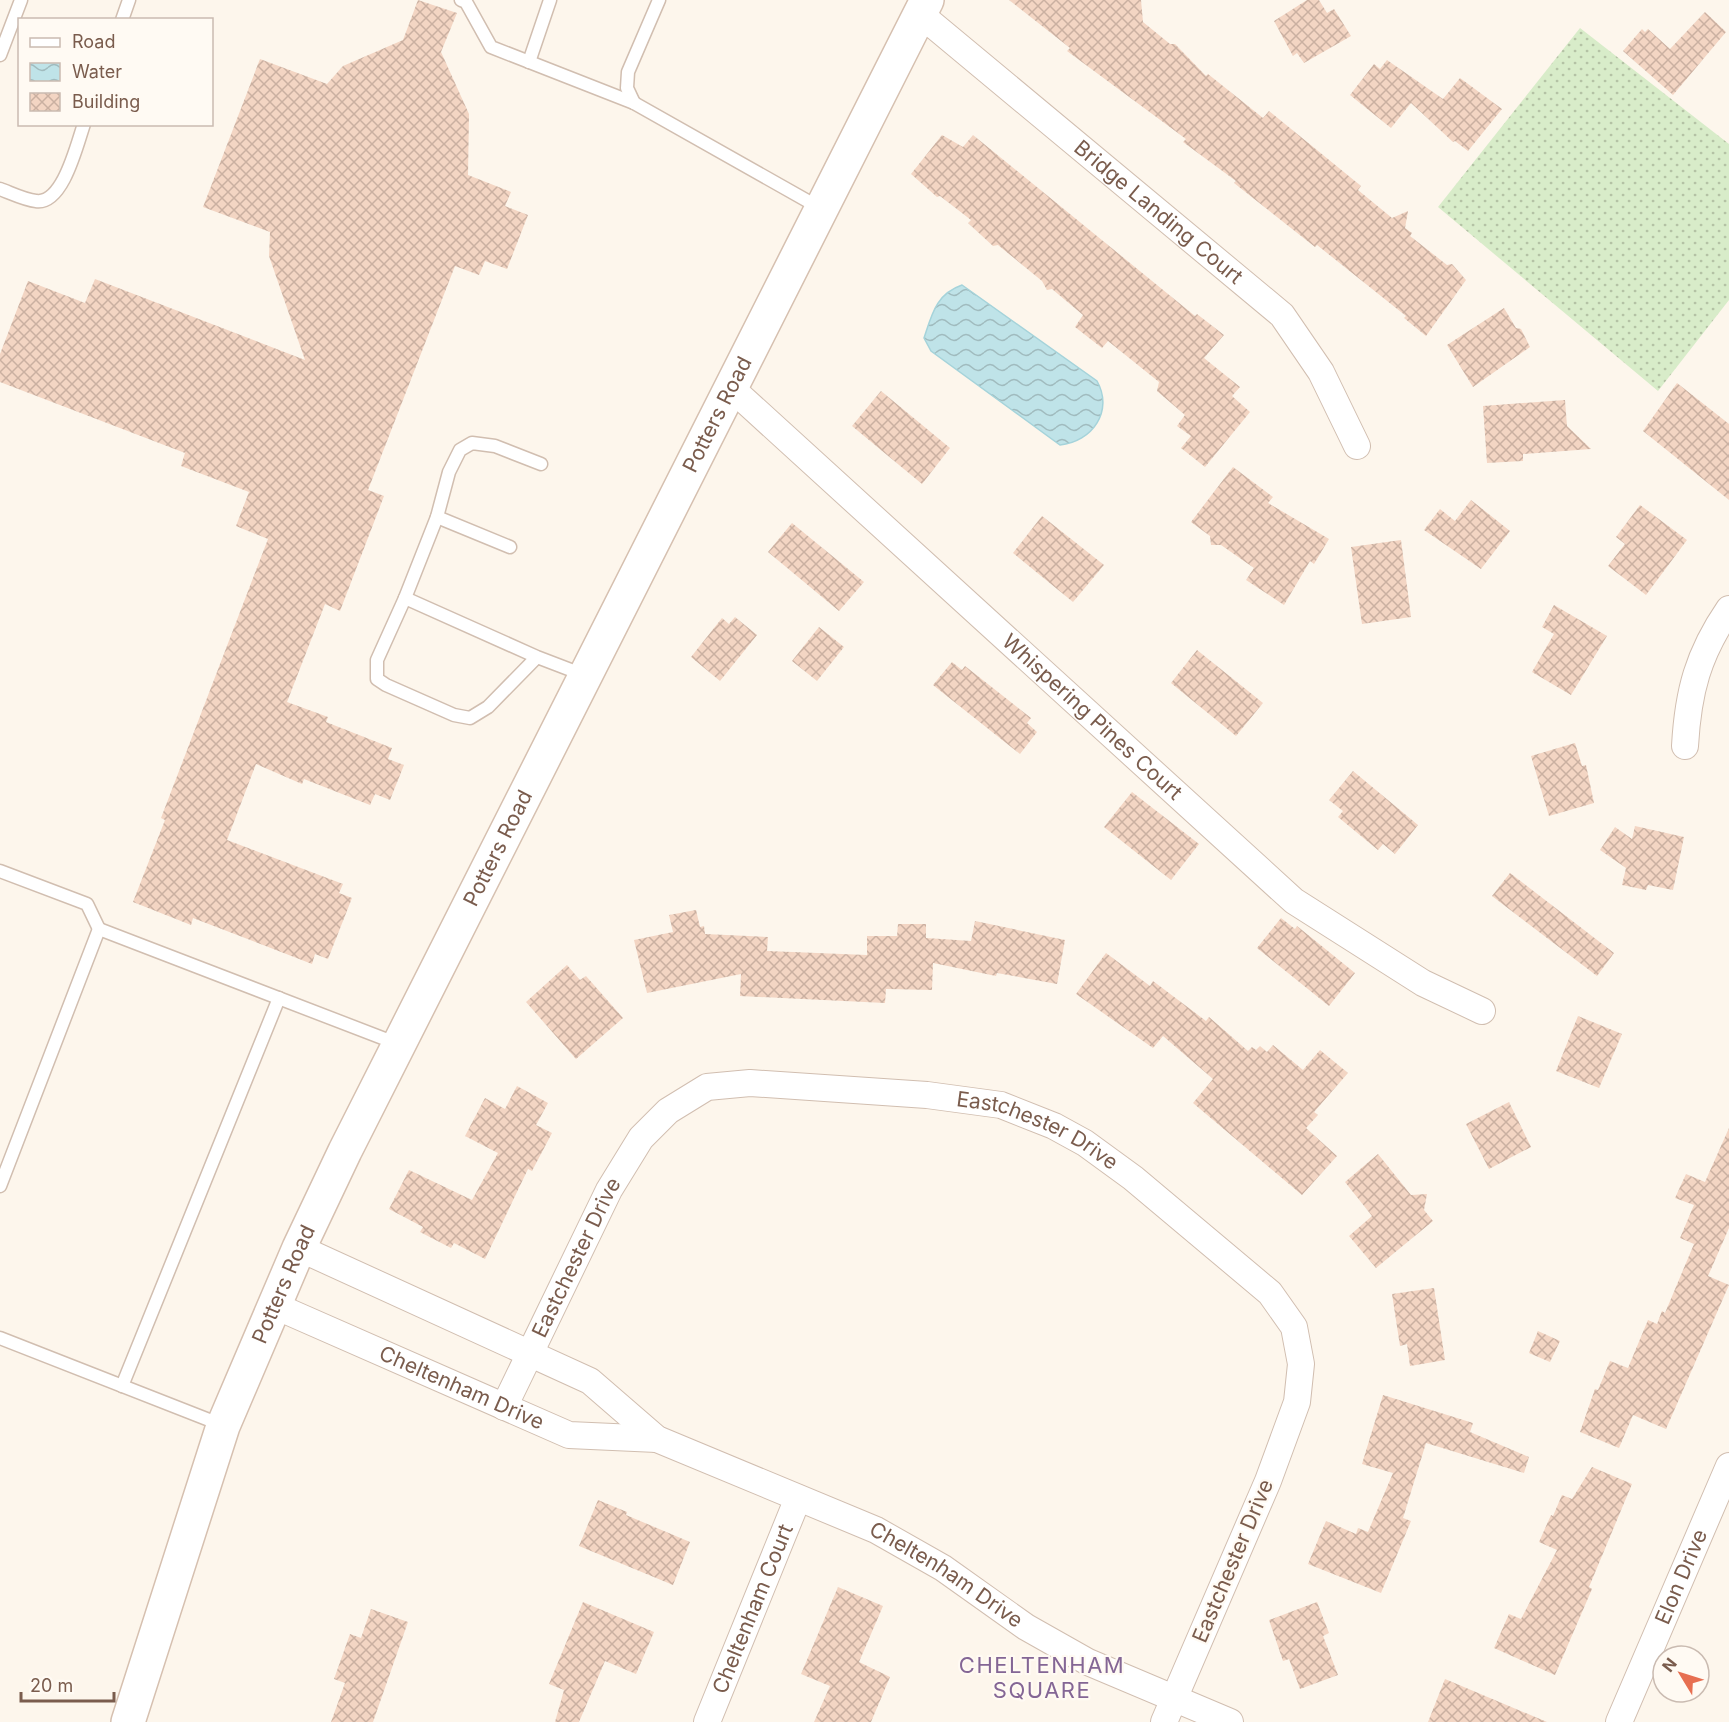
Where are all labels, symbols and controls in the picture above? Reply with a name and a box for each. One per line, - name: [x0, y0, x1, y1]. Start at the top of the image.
- legend: [18, 18, 213, 126]
- text: Road: [72, 31, 115, 52]
- text: Water: [72, 61, 122, 82]
- text: Building: [72, 91, 140, 112]
- street label: Bridge Landing Court: [1069, 135, 1248, 289]
- street label: Potters Road: [677, 352, 757, 477]
- street label: Whispering Pines Court: [997, 628, 1188, 805]
- street label: Potters Road: [458, 786, 537, 910]
- street label: Eastchester Drive: [955, 1086, 1123, 1175]
- street label: Eastchester Drive: [527, 1173, 626, 1341]
- street label: Potters Road: [247, 1221, 320, 1347]
- street label: Cheltenham Drive: [376, 1340, 548, 1434]
- street label: Eastchester Drive: [1187, 1475, 1278, 1646]
- street label: Cheltenham Drive: [865, 1516, 1028, 1633]
- street label: Cheltenham Court: [707, 1520, 798, 1697]
- street label: Elon Drive: [1650, 1525, 1712, 1628]
- north arrow: [1651, 1644, 1711, 1704]
- district label: CHELTENHAM SQUARE: [959, 1652, 1125, 1703]
- text: N: [1658, 1654, 1681, 1676]
- scale bar: [21, 1665, 114, 1703]
- text: 20 m: [30, 1675, 73, 1696]

